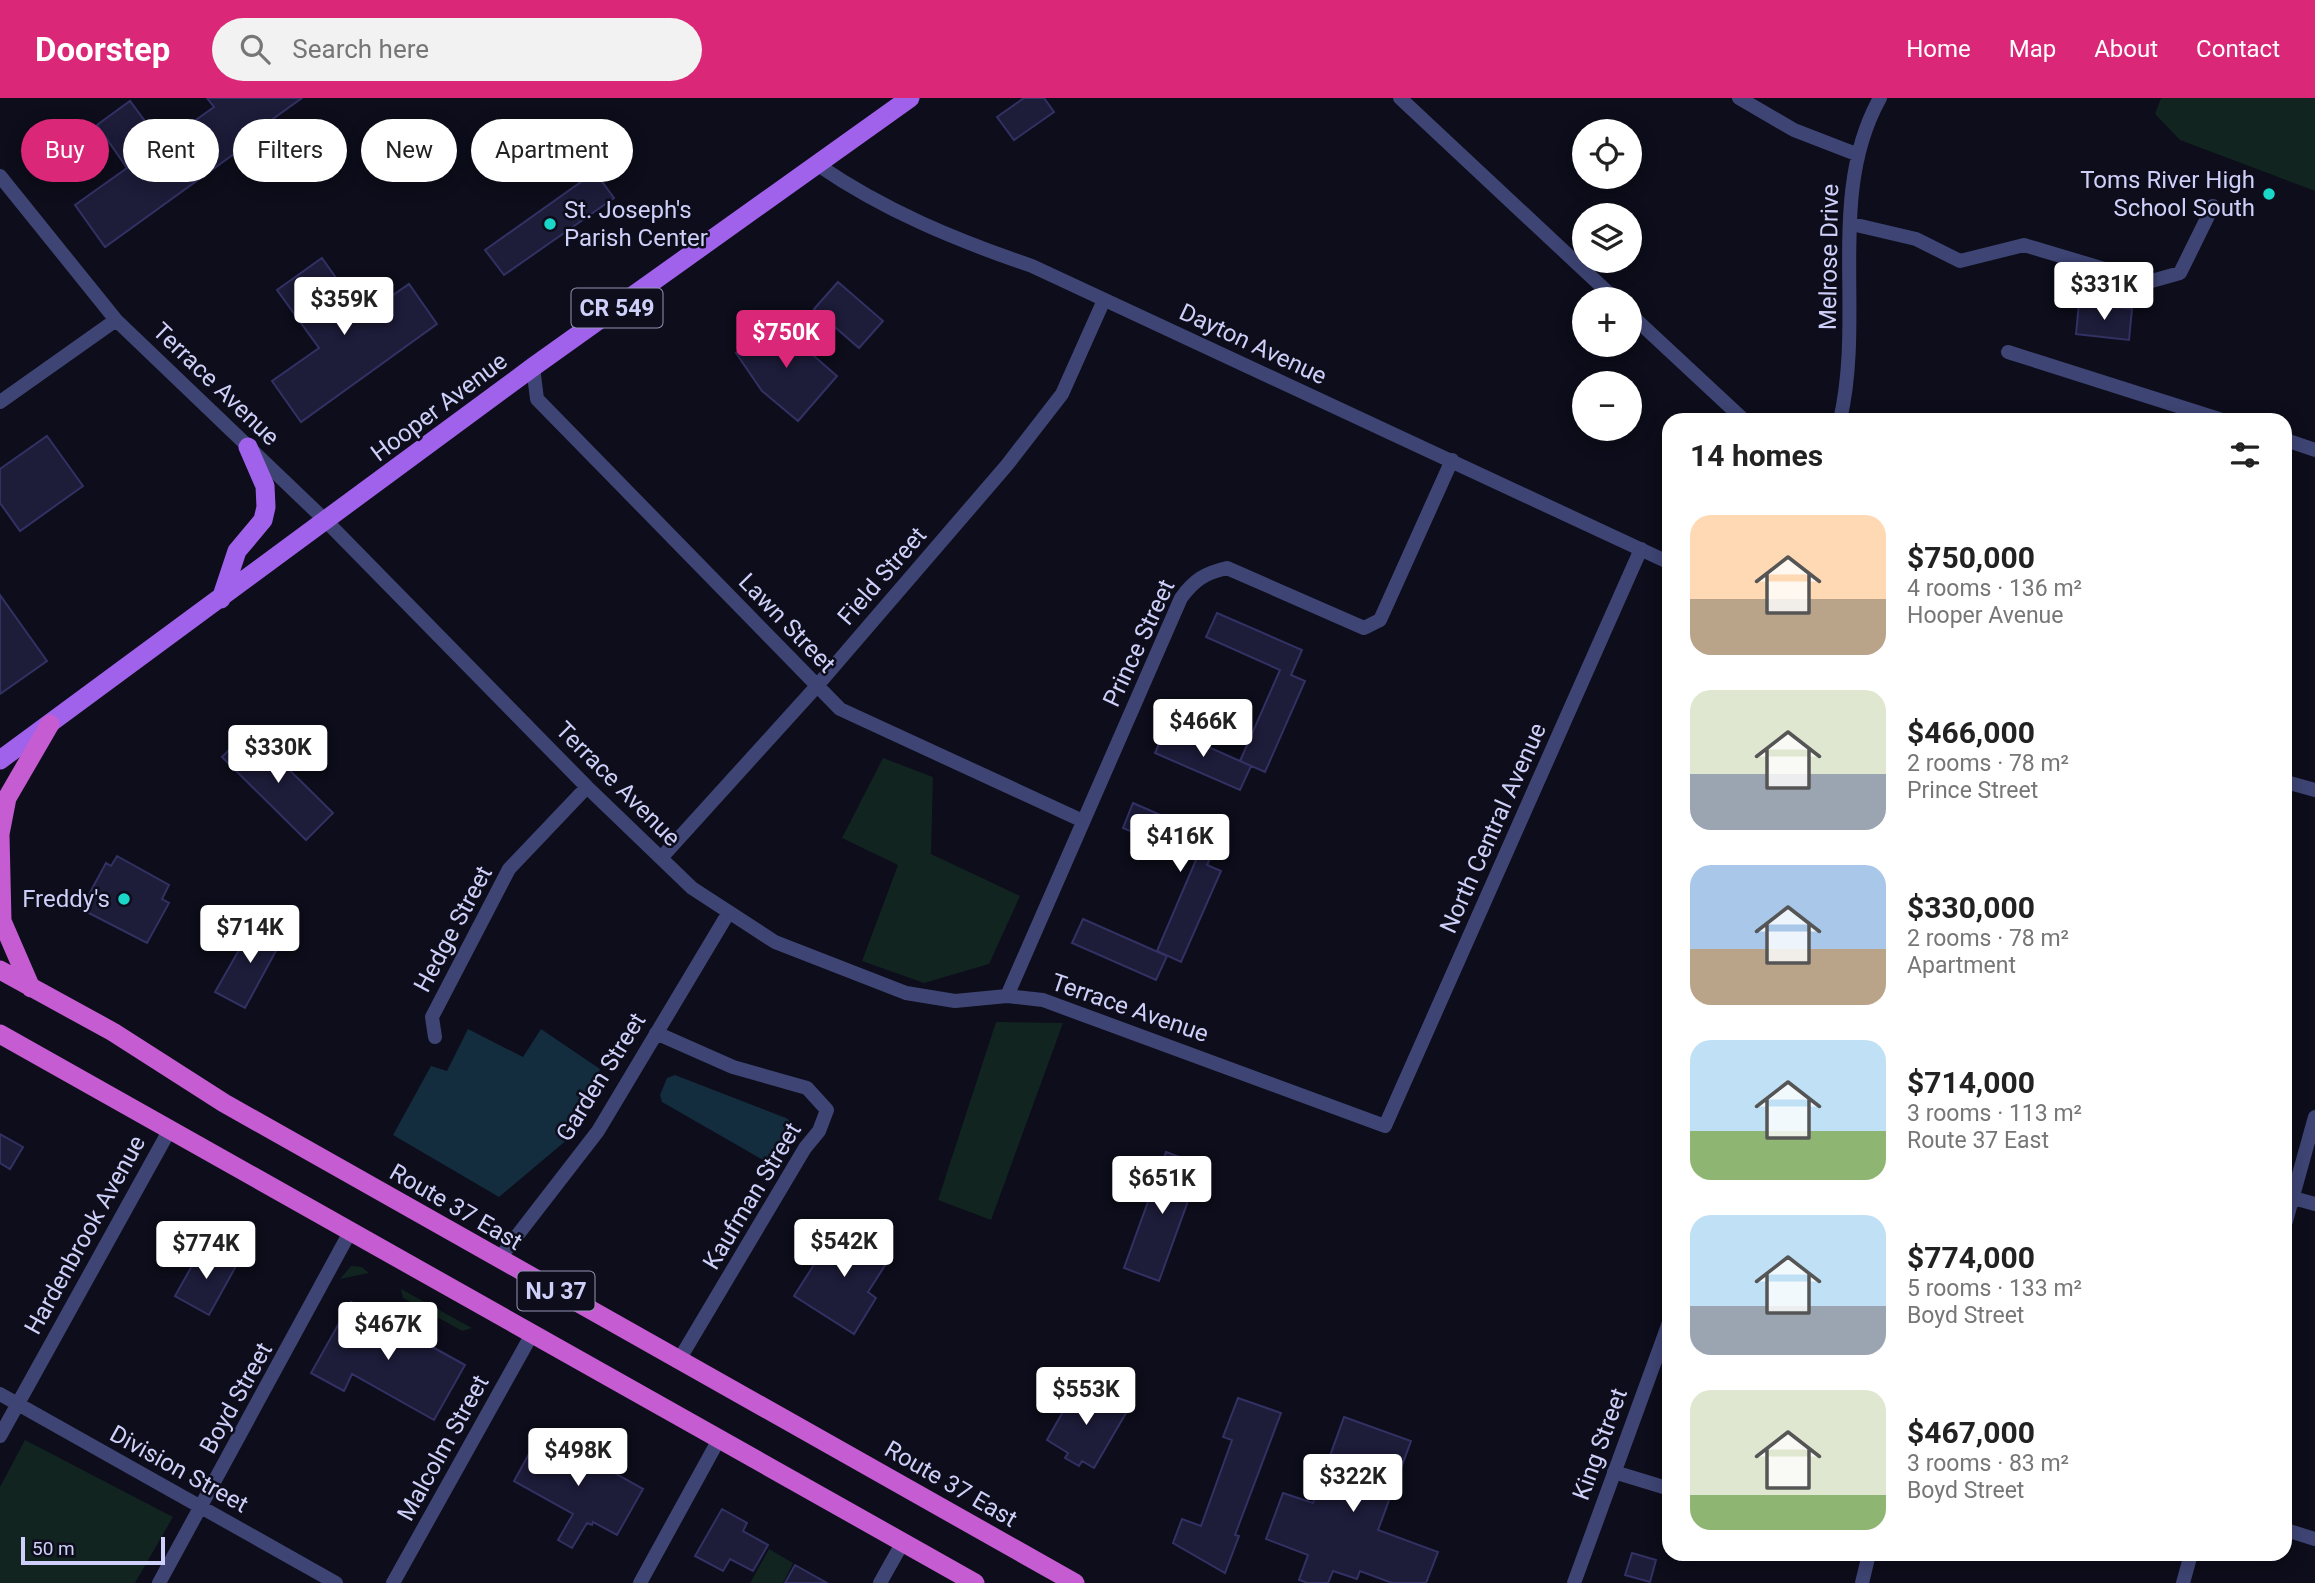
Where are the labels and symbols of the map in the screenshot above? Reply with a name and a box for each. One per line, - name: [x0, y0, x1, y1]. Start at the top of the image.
- place label: Toms River High School South: [2080, 166, 2255, 222]
- street label: Melrose Drive: [1814, 184, 1844, 330]
- marker: Toms River High School South: [2261, 186, 2277, 202]
- place label: St. Joseph's Parish Center: [564, 196, 708, 252]
- marker: St. Joseph's Parish Center: [542, 216, 558, 232]
- pin: $331K: [2055, 262, 2153, 322]
- pin: $359K: [295, 278, 393, 337]
- road number: CR 549: [572, 288, 662, 328]
- street label: Dayton Avenue: [1175, 298, 1331, 390]
- pin: $750K: [737, 310, 835, 370]
- street label: Terrace Avenue: [147, 317, 285, 451]
- street label: Hooper Avenue: [365, 347, 513, 467]
- street label: Field Street: [832, 521, 932, 631]
- street label: Lawn Street: [733, 568, 841, 678]
- street label: Prince Street: [1097, 575, 1181, 711]
- pin: $466K: [1154, 700, 1252, 759]
- street label: Terrace Avenue: [550, 716, 686, 852]
- street label: North Central Avenue: [1434, 719, 1552, 937]
- pin: $330K: [229, 726, 327, 785]
- pin: $416K: [1131, 814, 1229, 874]
- street label: Hedge Street: [408, 861, 498, 997]
- place label: Freddy's: [22, 885, 110, 913]
- marker: Freddy's: [116, 891, 132, 907]
- pin: $714K: [201, 906, 299, 965]
- street label: Terrace Avenue: [1048, 968, 1212, 1048]
- street label: Garden Street: [550, 1008, 652, 1146]
- street label: Kaufman Street: [697, 1117, 807, 1274]
- street label: Hardenbrook Avenue: [19, 1131, 151, 1339]
- pin: $651K: [1113, 1156, 1211, 1216]
- street label: Route 37 East: [385, 1158, 527, 1256]
- pin: $542K: [795, 1220, 893, 1279]
- pin: $774K: [157, 1222, 255, 1281]
- road number: NJ 37: [518, 1272, 594, 1310]
- pin: $467K: [339, 1302, 437, 1362]
- street label: Boyd Street: [194, 1338, 278, 1458]
- pin: $553K: [1037, 1368, 1135, 1427]
- street label: Malcolm Street: [391, 1370, 495, 1526]
- street label: King Street: [1567, 1384, 1633, 1504]
- street label: Division Street: [105, 1420, 253, 1519]
- pin: $498K: [529, 1428, 627, 1488]
- street label: Route 37 East: [880, 1435, 1022, 1533]
- pin: $322K: [1304, 1454, 1402, 1514]
- scale bar: [21, 1534, 164, 1566]

